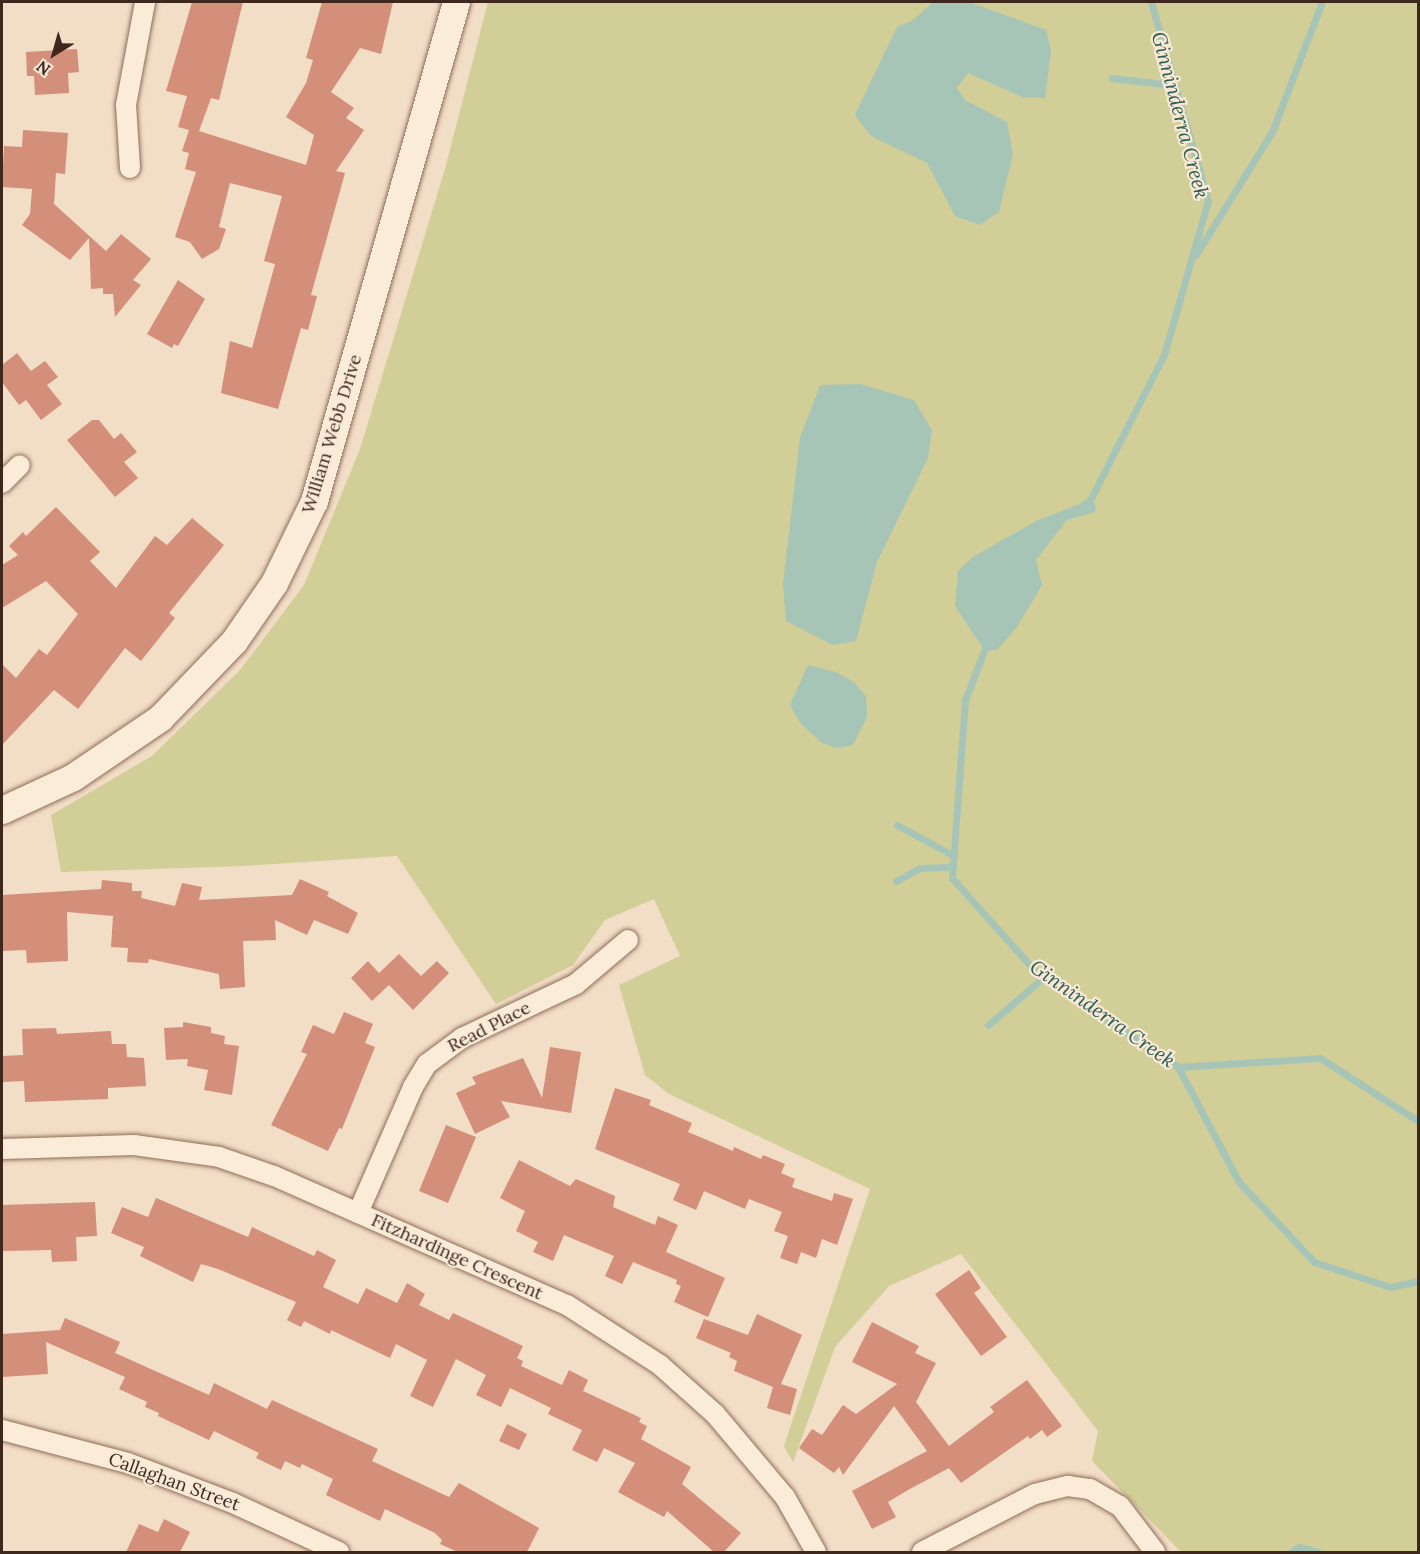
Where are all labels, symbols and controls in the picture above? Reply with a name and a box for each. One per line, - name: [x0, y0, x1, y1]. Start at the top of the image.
- north arrow: [24, 24, 84, 84]
- water label: Ginninderra Creek: [1147, 29, 1215, 201]
- text: N: [32, 57, 54, 80]
- street label: William Webb Drive: [298, 352, 366, 516]
- water label: Ginninderra Creek: [1026, 954, 1180, 1072]
- street label: Read Place: [444, 997, 534, 1057]
- street label: Fitzhardinge Crescent: [368, 1209, 546, 1305]
- street label: Callaghan Street: [105, 1448, 243, 1516]

